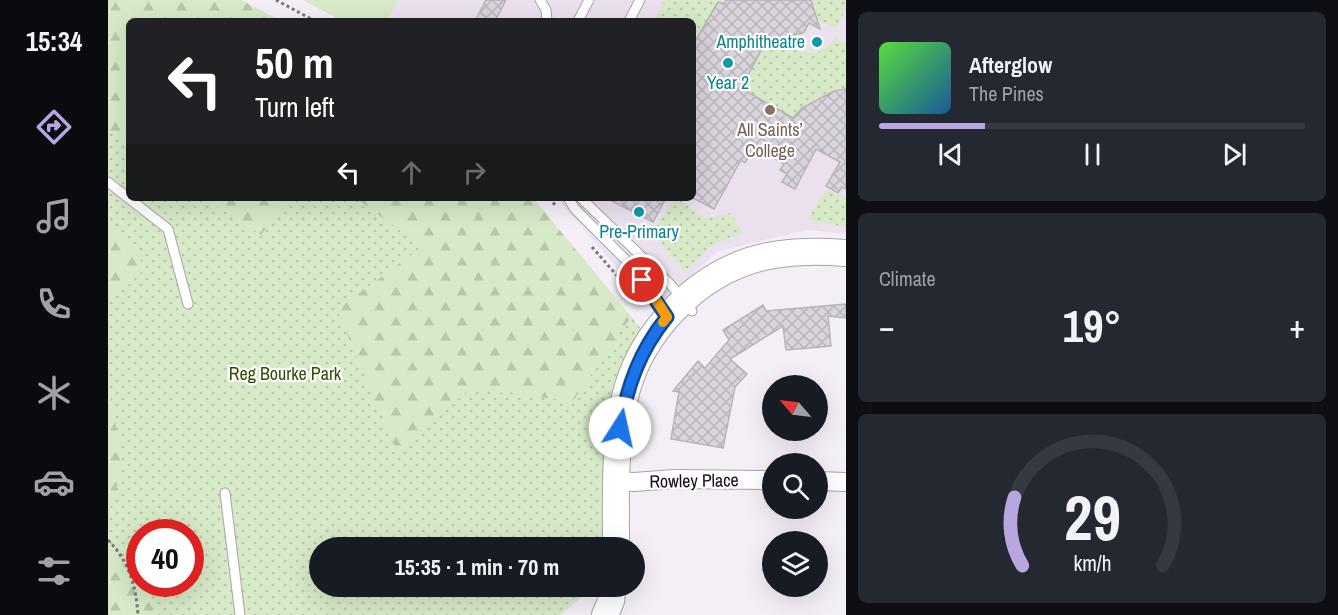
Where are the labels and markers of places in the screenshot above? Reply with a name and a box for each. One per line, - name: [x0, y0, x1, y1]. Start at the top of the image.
- place label: Amphitheatre: [715, 29, 805, 54]
- marker: Amphitheatre: [810, 35, 824, 49]
- marker: Year 2: [721, 56, 735, 70]
- place label: Year 2: [707, 70, 749, 95]
- marker: All Saints’ College: [763, 103, 777, 117]
- place label: All Saints’ College: [736, 117, 803, 163]
- marker: Pre-Primary: [632, 205, 646, 219]
- place label: Pre-Primary: [599, 219, 679, 244]
- pin: [616, 254, 667, 305]

